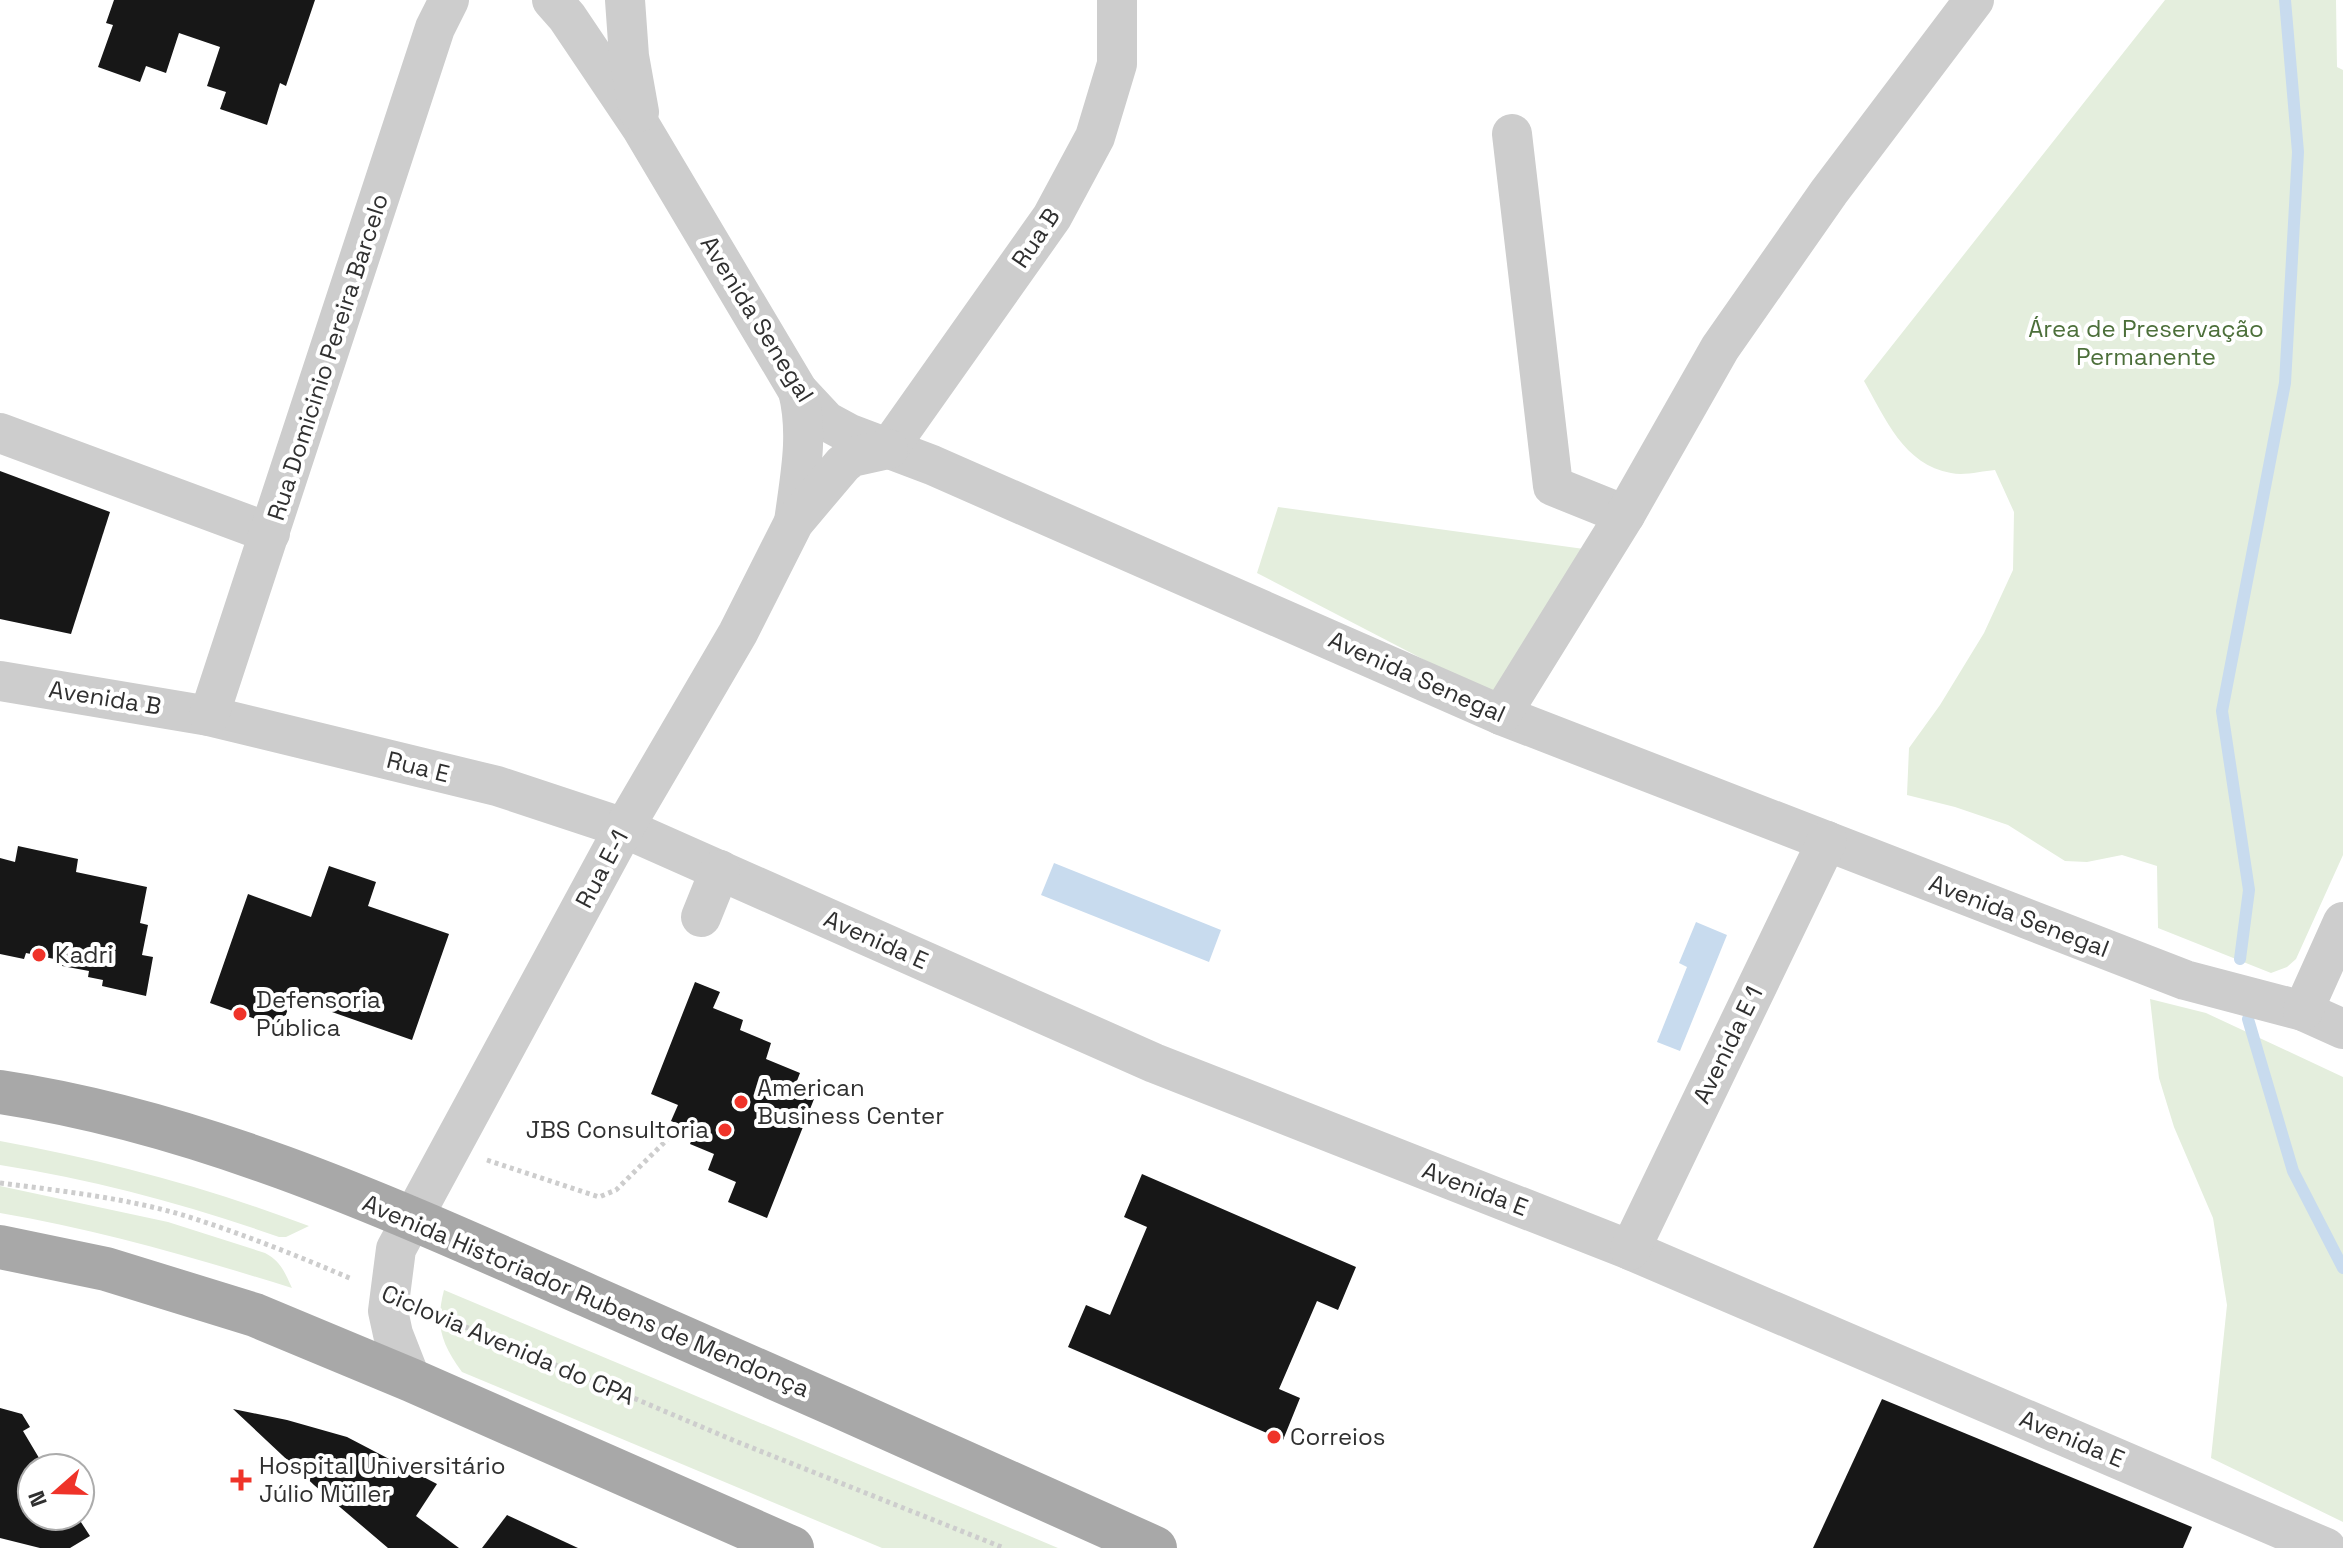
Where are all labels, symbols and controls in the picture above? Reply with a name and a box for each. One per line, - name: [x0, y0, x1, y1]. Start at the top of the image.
- street label: Rua Domicinio Pereira Barcelo: [260, 189, 395, 524]
- street label: Rua B: [1004, 202, 1067, 274]
- street label: Avenida Senegal: [694, 230, 821, 408]
- park label: Área de Preservação Permanente: [2028, 313, 2264, 372]
- street label: Avenida Senegal: [1324, 624, 1510, 729]
- street label: Avenida B: [47, 673, 163, 722]
- street label: Rua E: [384, 744, 453, 789]
- street label: Rua E-1: [568, 824, 635, 913]
- street label: Avenida Senegal: [1925, 867, 2114, 964]
- street label: Avenida E: [819, 903, 933, 976]
- place label: Kadri: [55, 939, 114, 970]
- marker: Kadri: [30, 946, 48, 964]
- street label: Avenida E 1: [1686, 981, 1769, 1109]
- place label: Defensoria Pública: [256, 984, 381, 1043]
- marker: Defensoria Pública: [231, 1005, 249, 1023]
- place label: American Business Center: [757, 1072, 944, 1131]
- marker: American Business Center: [732, 1093, 750, 1111]
- place label: JBS Consultoria: [526, 1114, 709, 1145]
- marker: JBS Consultoria: [716, 1121, 734, 1139]
- street label: Avenida E: [1418, 1154, 1532, 1223]
- street label: Avenida Historiador Rubens de Mendonça: [358, 1187, 814, 1404]
- street label: Ciclovia Avenida do CPA: [377, 1277, 639, 1412]
- street label: Avenida E: [2015, 1403, 2129, 1474]
- place label: Correios: [1290, 1421, 1385, 1452]
- marker: Correios: [1265, 1428, 1283, 1446]
- place label: Hospital Universitário Júlio Müller: [259, 1450, 505, 1509]
- north arrow: [16, 1452, 96, 1532]
- marker: Hospital Universitário Júlio Müller: [230, 1469, 252, 1491]
- text: N: [22, 1487, 53, 1511]

